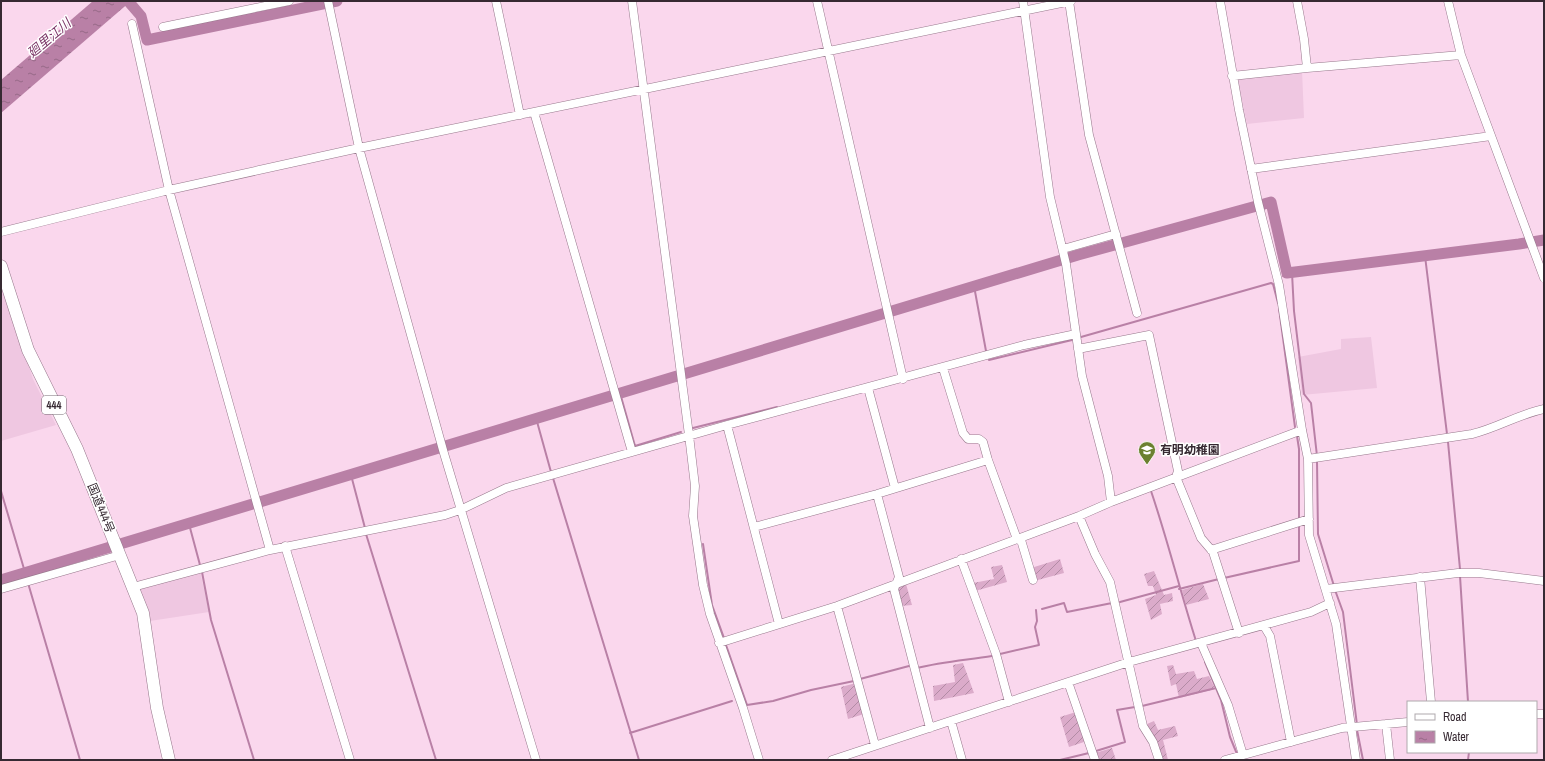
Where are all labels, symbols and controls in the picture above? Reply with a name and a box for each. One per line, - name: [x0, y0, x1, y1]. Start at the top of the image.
- water label: 廻里江川: [24, 13, 76, 61]
- road number: 444: [42, 396, 66, 414]
- school or university icon: 有明幼稚園: [1137, 440, 1157, 465]
- place label: 有明幼稚園: [1160, 442, 1220, 458]
- street label: 国道444号: [84, 481, 118, 535]
- legend: [1407, 701, 1537, 753]
- text: Road: [1443, 709, 1467, 725]
- text: Water: [1443, 729, 1470, 745]

